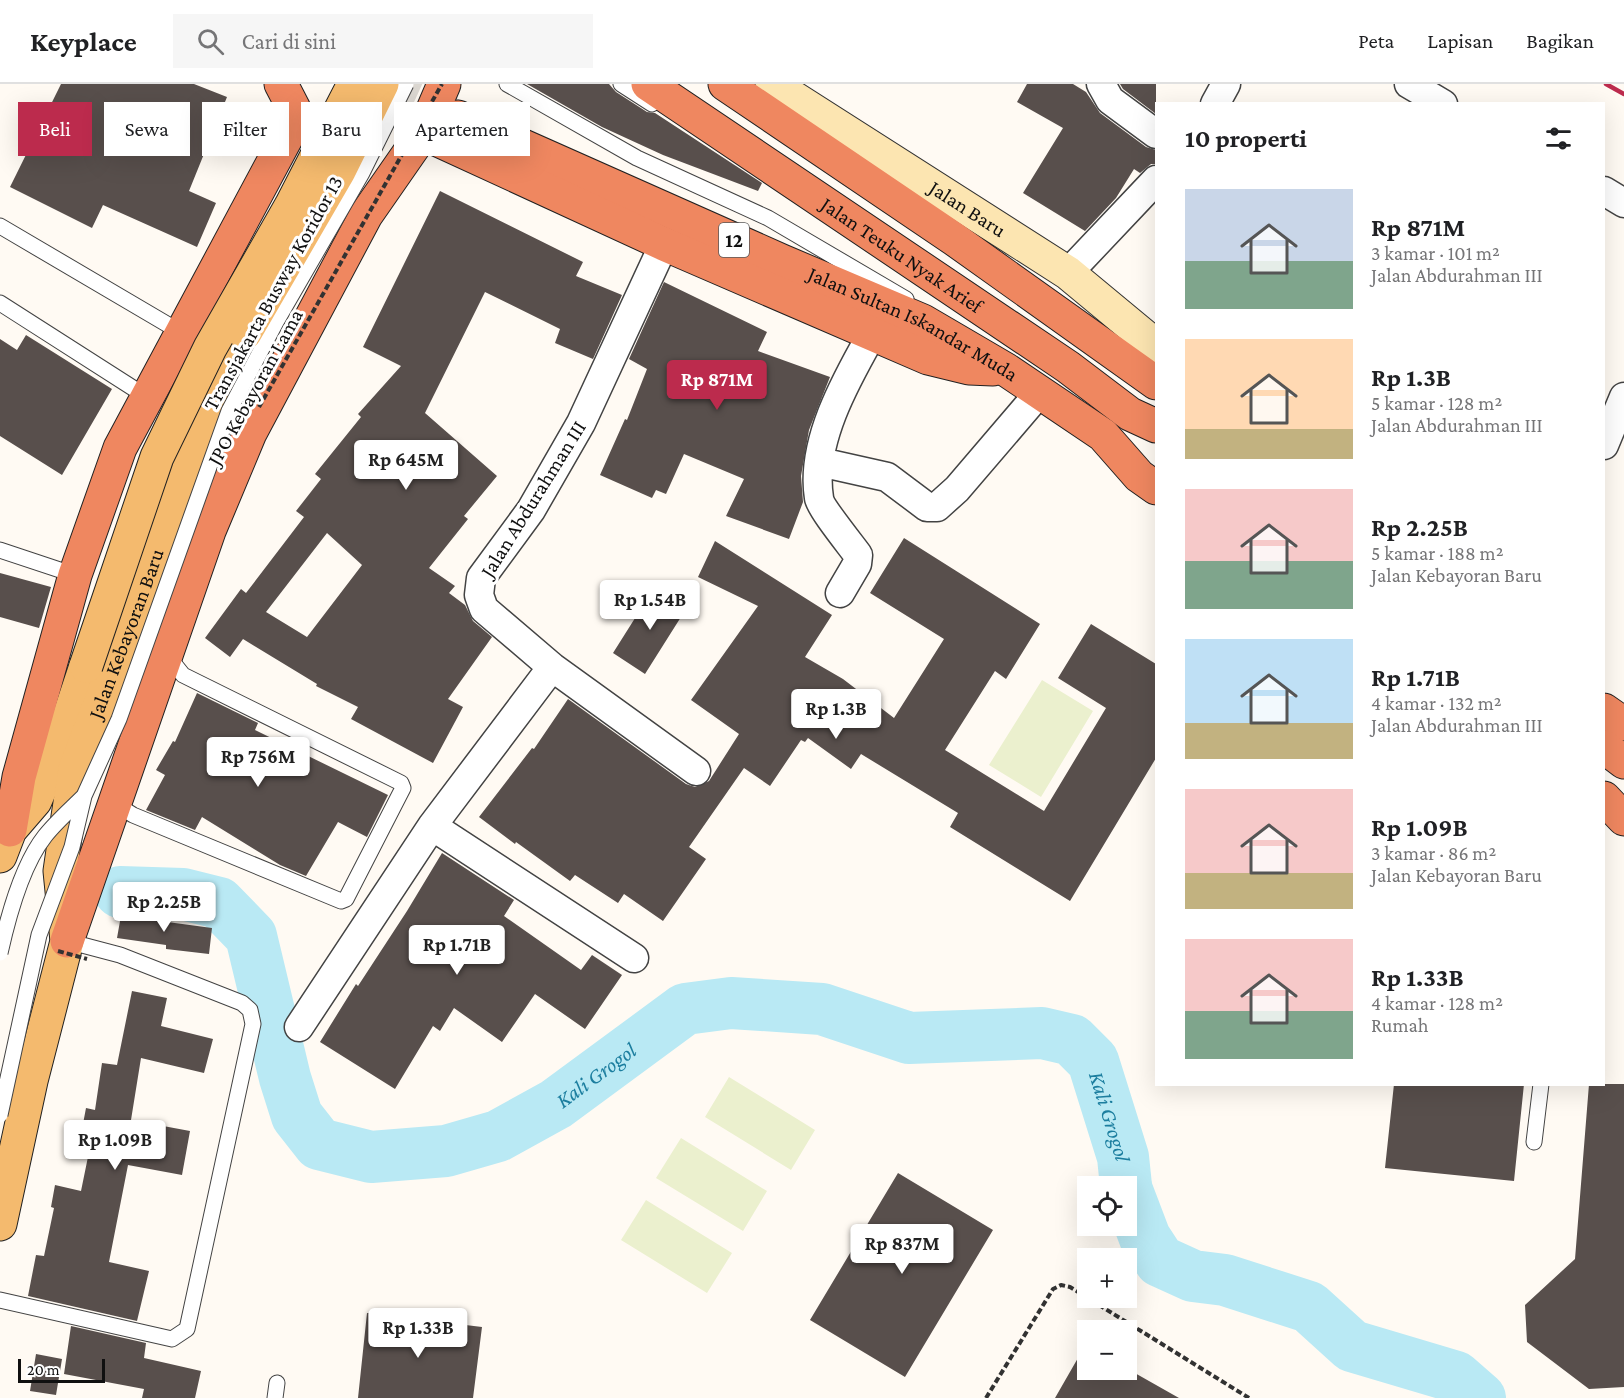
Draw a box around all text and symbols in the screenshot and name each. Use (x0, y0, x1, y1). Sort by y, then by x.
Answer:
search box (173, 14, 593, 68)
icon: search (194, 25, 227, 58)
text: Keyplace (30, 26, 137, 57)
text: Cari di sini (242, 29, 336, 54)
text: Peta (1358, 29, 1394, 53)
text: Lapisan (1427, 29, 1493, 53)
text: Bagikan (1526, 29, 1594, 53)
chip: Beli (18, 102, 92, 156)
chip: Sewa (104, 102, 190, 156)
chip: Filter (202, 102, 289, 156)
chip: Baru (301, 102, 382, 156)
chip: Apartemen (394, 102, 530, 156)
icon: filters (1542, 122, 1575, 155)
text: 10 properti (1185, 124, 1307, 153)
street label: Transjakarta Busway Koridor 13 (198, 171, 348, 415)
street label: Jalan Baru (923, 174, 1010, 242)
street label: Jalan Teuku Nyak Arief (815, 191, 989, 319)
icon: home (1233, 213, 1305, 285)
text: Rp 871M (1371, 213, 1465, 242)
road number: 12 (719, 223, 749, 257)
text: 3 kamar · 101 m² (1371, 242, 1500, 264)
street label: Jalan Sultan Iskandar Muda (803, 261, 1023, 386)
text: Jalan Abdurahman III (1371, 264, 1543, 286)
street label: JPO Kebayoran Lama (201, 304, 308, 471)
pin: Rp 871M (662, 360, 772, 411)
icon: home (1233, 363, 1305, 435)
text: Rp 1.3B (1371, 363, 1451, 392)
text: Rp 871M (681, 368, 753, 390)
text: 5 kamar · 128 m² (1371, 392, 1502, 414)
text: Jalan Abdurahman III (1371, 414, 1543, 436)
street label: Jalan Abdurahman III (474, 416, 591, 583)
pin: Rp 645M (351, 440, 461, 491)
text: Rp 645M (368, 448, 444, 470)
icon: home (1233, 513, 1305, 585)
text: Rp 2.25B (1371, 513, 1468, 542)
text: 5 kamar · 188 m² (1371, 542, 1503, 564)
street label: Jalan Kebayoran Baru (83, 546, 169, 724)
text: Jalan Kebayoran Baru (1371, 564, 1542, 586)
pin: Rp 1.54B (588, 580, 712, 631)
text: Rp 1.54B (614, 588, 686, 610)
icon: home (1233, 663, 1305, 735)
text: Rp 1.71B (1371, 663, 1460, 692)
pin: Rp 1.3B (781, 689, 891, 740)
text: 4 kamar · 132 m² (1371, 692, 1502, 714)
text: Rp 1.3B (805, 697, 867, 719)
text: Jalan Abdurahman III (1371, 714, 1543, 736)
pin: Rp 756M (203, 737, 313, 788)
text: Rp 756M (221, 745, 295, 767)
icon: home (1233, 813, 1305, 885)
text: Rp 1.09B (1371, 813, 1468, 842)
text: 3 kamar · 86 m² (1371, 842, 1496, 864)
text: Jalan Kebayoran Baru (1371, 864, 1542, 886)
pin: Rp 2.25B (102, 882, 226, 933)
text: Rp 2.25B (127, 890, 201, 912)
pin: Rp 1.71B (395, 925, 519, 976)
text: Rp 1.71B (423, 933, 491, 955)
icon: home (1233, 963, 1305, 1035)
text: Rp 1.33B (1371, 963, 1464, 992)
text: 4 kamar · 128 m² (1371, 992, 1503, 1014)
text: Rumah (1371, 1014, 1429, 1036)
water label: Kali Grogol (551, 1037, 641, 1113)
water label: Kali Grogol (1084, 1068, 1135, 1163)
pin: Rp 1.09B (53, 1120, 177, 1171)
text: Rp 1.09B (78, 1128, 152, 1150)
map controls (1077, 1176, 1137, 1380)
button: locate (1077, 1176, 1137, 1236)
pin: Rp 837M (847, 1224, 957, 1275)
text: Rp 837M (864, 1232, 940, 1254)
button: + (1077, 1248, 1137, 1308)
pin: Rp 1.33B (356, 1308, 480, 1359)
text: Rp 1.33B (382, 1316, 454, 1338)
button: − (1077, 1320, 1137, 1380)
scale bar (18, 1356, 105, 1384)
text: 20 m (27, 1361, 60, 1378)

